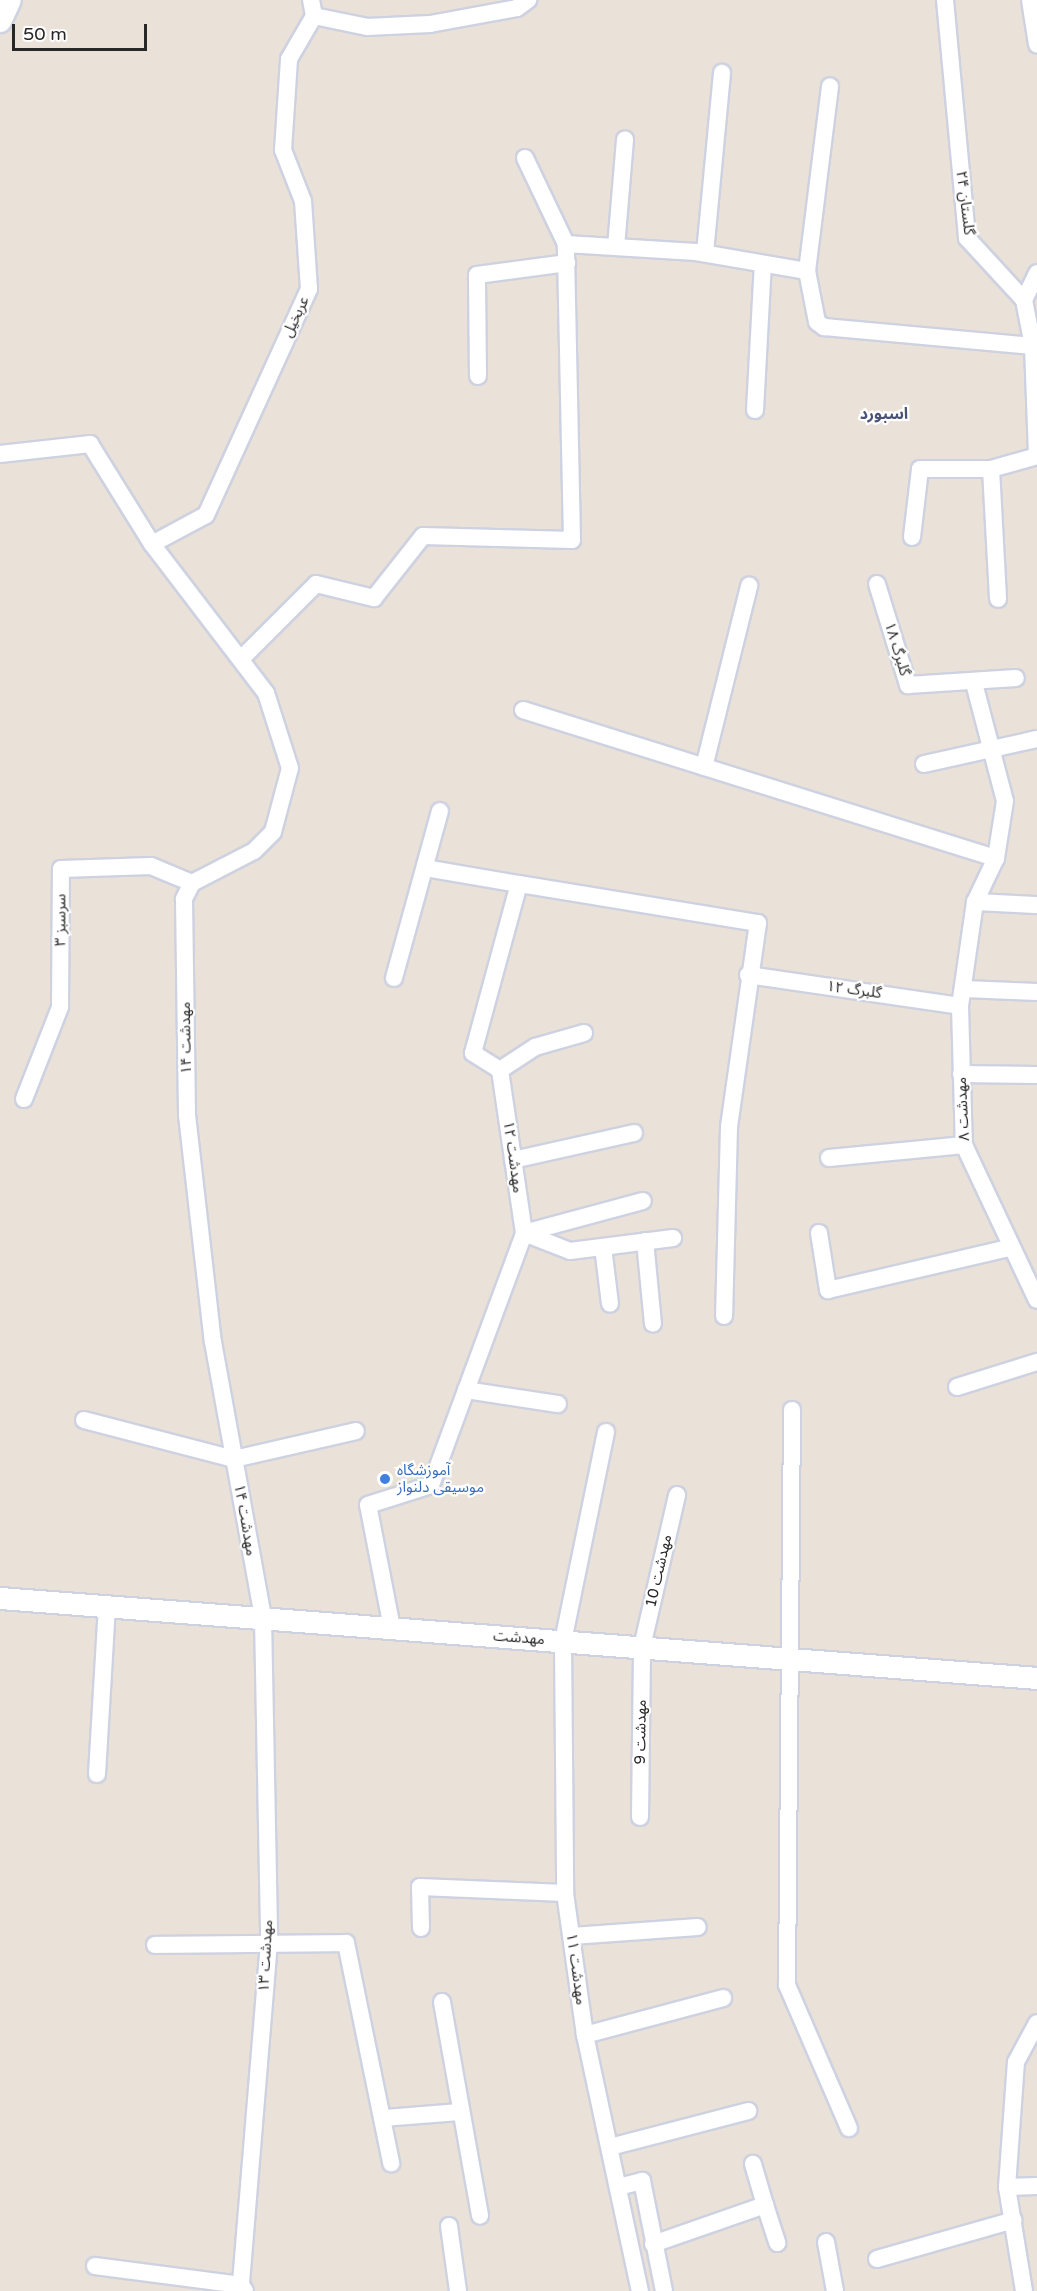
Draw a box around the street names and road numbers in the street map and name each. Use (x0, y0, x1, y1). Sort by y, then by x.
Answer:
street label: گلستان ۲۴ (952, 170, 978, 236)
street label: عربخیل (279, 294, 313, 340)
street label: گلبرگ ۱۸ (880, 620, 914, 678)
street label: سرسبز ۳ (52, 894, 70, 946)
street label: گلبرگ ١٢ (825, 977, 883, 1003)
street label: مهدشت ۱۴ (176, 1002, 196, 1074)
street label: مهدشت ۸ (952, 1077, 974, 1141)
street label: مهدشت ۱۲ (499, 1120, 527, 1194)
street label: مهدشت ۱۴ (230, 1483, 260, 1557)
street label: مهدشت 10 (642, 1533, 676, 1609)
street label: مهدشت (493, 1627, 545, 1649)
street label: مهدشت 9 (631, 1699, 651, 1765)
street label: مهدشت ۱۳ (255, 1919, 277, 1993)
street label: مهدشت ۱۱ (562, 1932, 590, 2006)

